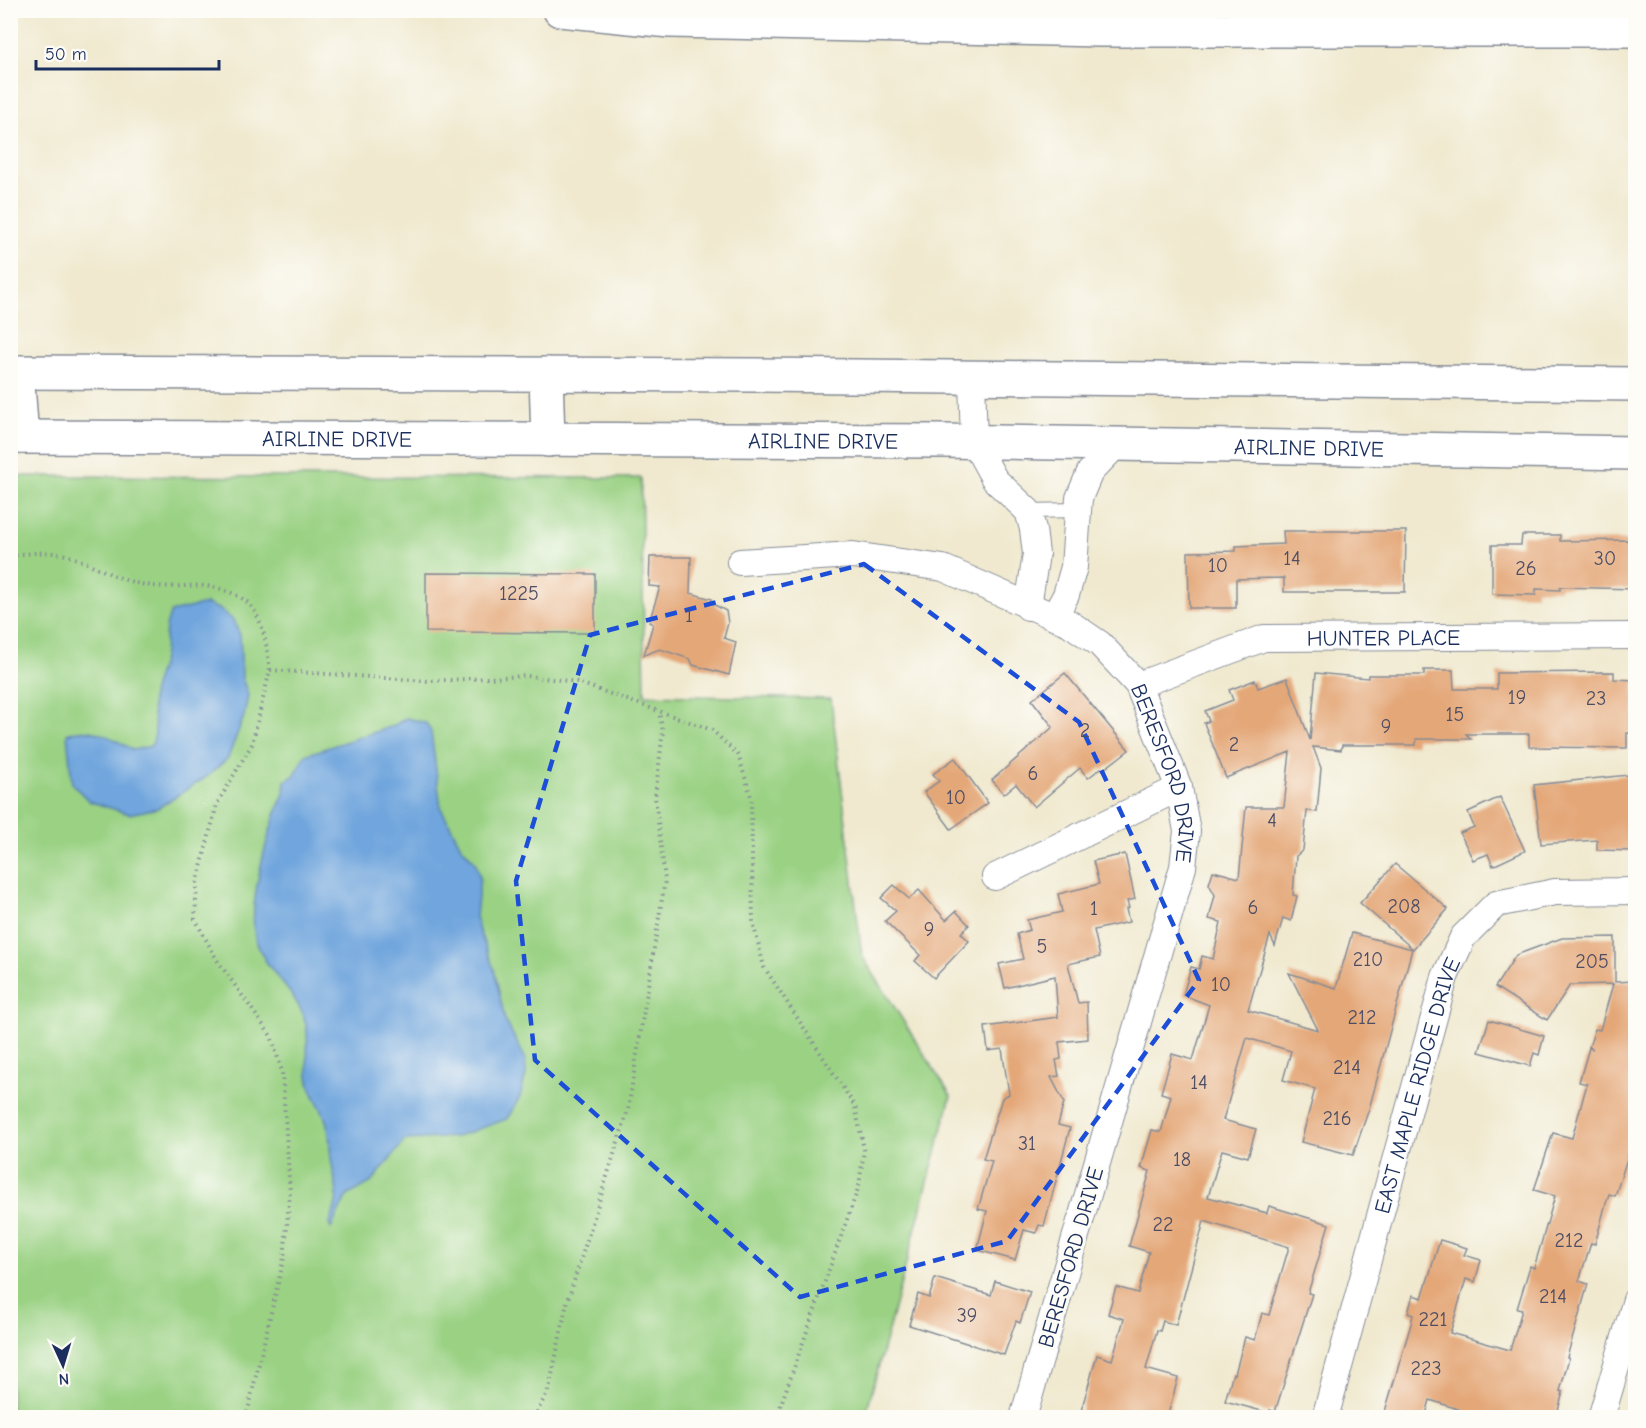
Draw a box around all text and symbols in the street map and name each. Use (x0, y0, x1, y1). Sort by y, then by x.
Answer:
scale bar (36, 33, 219, 71)
text: 50 m (45, 44, 87, 65)
street label: AIRLINE DRIVE (262, 426, 412, 453)
street label: AIRLINE DRIVE (748, 428, 898, 455)
street label: AIRLINE DRIVE (1234, 434, 1384, 463)
house number: 14 (1283, 547, 1301, 570)
house number: 30 (1594, 547, 1616, 570)
house number: 10 (1208, 554, 1228, 577)
house number: 26 (1515, 557, 1537, 580)
house number: 1225 (499, 582, 539, 605)
house number: 1 (685, 604, 693, 627)
street label: HUNTER PLACE (1307, 625, 1460, 652)
street label: BERESFORD DRIVE (1125, 680, 1199, 864)
house number: 19 (1508, 686, 1526, 709)
house number: 23 (1586, 687, 1606, 710)
house number: 15 (1446, 703, 1464, 726)
house number: 9 (1381, 715, 1391, 738)
house number: 2 (1080, 719, 1090, 742)
house number: 2 (1229, 733, 1239, 756)
house number: 6 (1028, 762, 1038, 785)
house number: 10 (946, 786, 966, 809)
house number: 4 (1267, 809, 1277, 832)
house number: 208 (1388, 895, 1420, 918)
house number: 6 (1248, 896, 1258, 919)
house number: 1 (1090, 897, 1098, 920)
house number: 9 (924, 918, 934, 941)
house number: 5 (1037, 935, 1047, 958)
house number: 210 (1353, 948, 1383, 971)
house number: 205 (1575, 950, 1609, 973)
street label: EAST MAPLE RIDGE DRIVE (1369, 953, 1466, 1217)
house number: 10 (1211, 973, 1231, 996)
house number: 212 (1348, 1006, 1376, 1029)
house number: 214 (1333, 1056, 1361, 1079)
house number: 14 (1190, 1071, 1208, 1094)
house number: 216 (1322, 1107, 1352, 1130)
house number: 31 (1018, 1132, 1036, 1155)
house number: 18 (1173, 1148, 1191, 1171)
street label: BERESFORD DRIVE (1033, 1164, 1109, 1351)
house number: 22 (1153, 1213, 1173, 1236)
house number: 212 (1555, 1229, 1583, 1252)
house number: 214 (1539, 1285, 1567, 1308)
house number: 39 (957, 1304, 977, 1327)
house number: 221 (1419, 1308, 1447, 1331)
north arrow (33, 1335, 93, 1395)
house number: 223 (1410, 1357, 1442, 1380)
text: N (58, 1370, 70, 1388)

